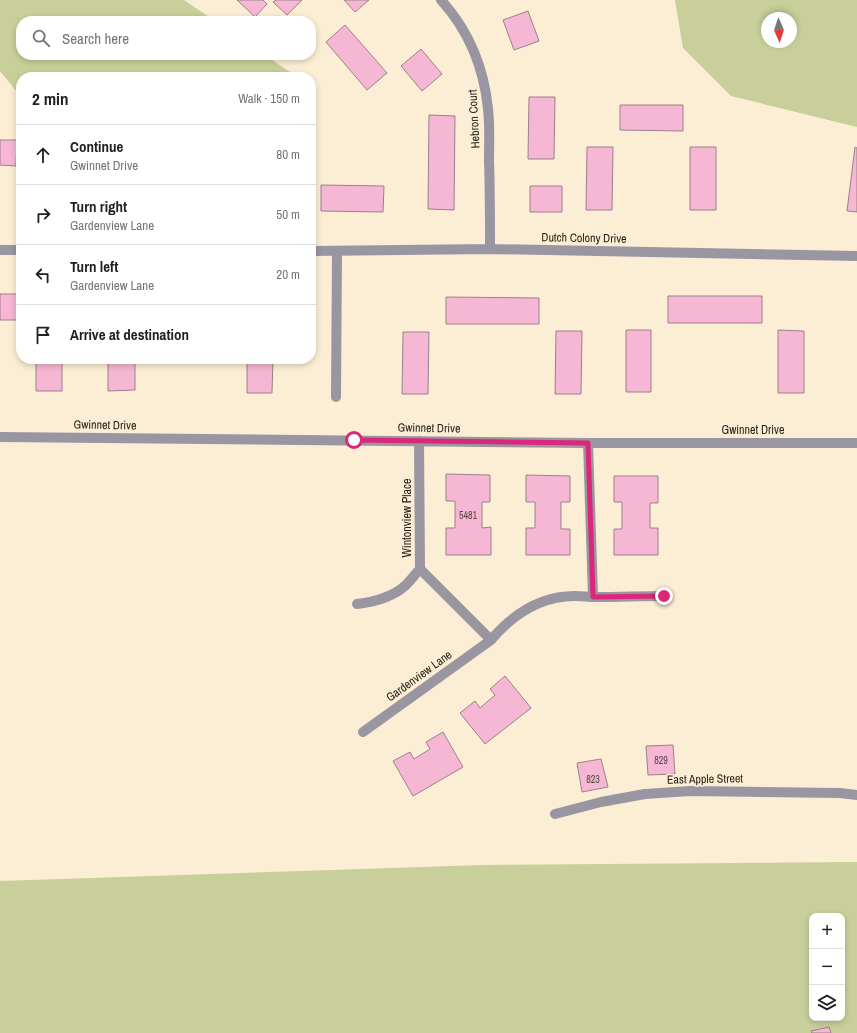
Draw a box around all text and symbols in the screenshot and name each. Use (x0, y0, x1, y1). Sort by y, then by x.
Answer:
north arrow (761, 12, 797, 48)
search box (16, 16, 316, 60)
icon: search (30, 27, 52, 49)
text: Search here (62, 28, 129, 49)
text: 2 min (32, 87, 68, 110)
street label: Hebron Court (464, 89, 484, 149)
text: Walk · 150 m (238, 90, 300, 107)
text: Continue (70, 136, 123, 157)
icon: ahead (32, 144, 54, 166)
text: 80 m (276, 146, 300, 163)
text: Gwinnet Drive (70, 157, 138, 174)
text: Turn right (70, 196, 127, 217)
icon: right (32, 204, 54, 226)
text: 50 m (276, 206, 300, 223)
text: Gardenview Lane (70, 217, 154, 234)
street label: Dutch Colony Drive (541, 229, 627, 247)
text: Turn left (70, 256, 118, 277)
icon: left (32, 264, 54, 286)
text: 20 m (276, 266, 300, 283)
text: Gardenview Lane (70, 277, 154, 294)
icon: arrive (32, 324, 54, 346)
text: Arrive at destination (70, 324, 189, 345)
street label: Gwinnet Drive (73, 416, 137, 434)
street label: Gwinnet Drive (397, 419, 461, 437)
street label: Gwinnet Drive (722, 422, 784, 438)
route start (345, 431, 363, 449)
street label: Wintonview Place (399, 479, 415, 557)
house number: 5481 (459, 509, 478, 522)
route end (655, 587, 673, 605)
street label: Gardenview Lane (383, 647, 455, 705)
house number: 829 (654, 754, 668, 767)
street label: East Apple Street (667, 770, 743, 788)
house number: 823 (586, 773, 600, 786)
map controls (809, 913, 845, 1021)
button: + (809, 913, 845, 949)
button: − (809, 949, 845, 985)
button: layers (809, 985, 845, 1021)

